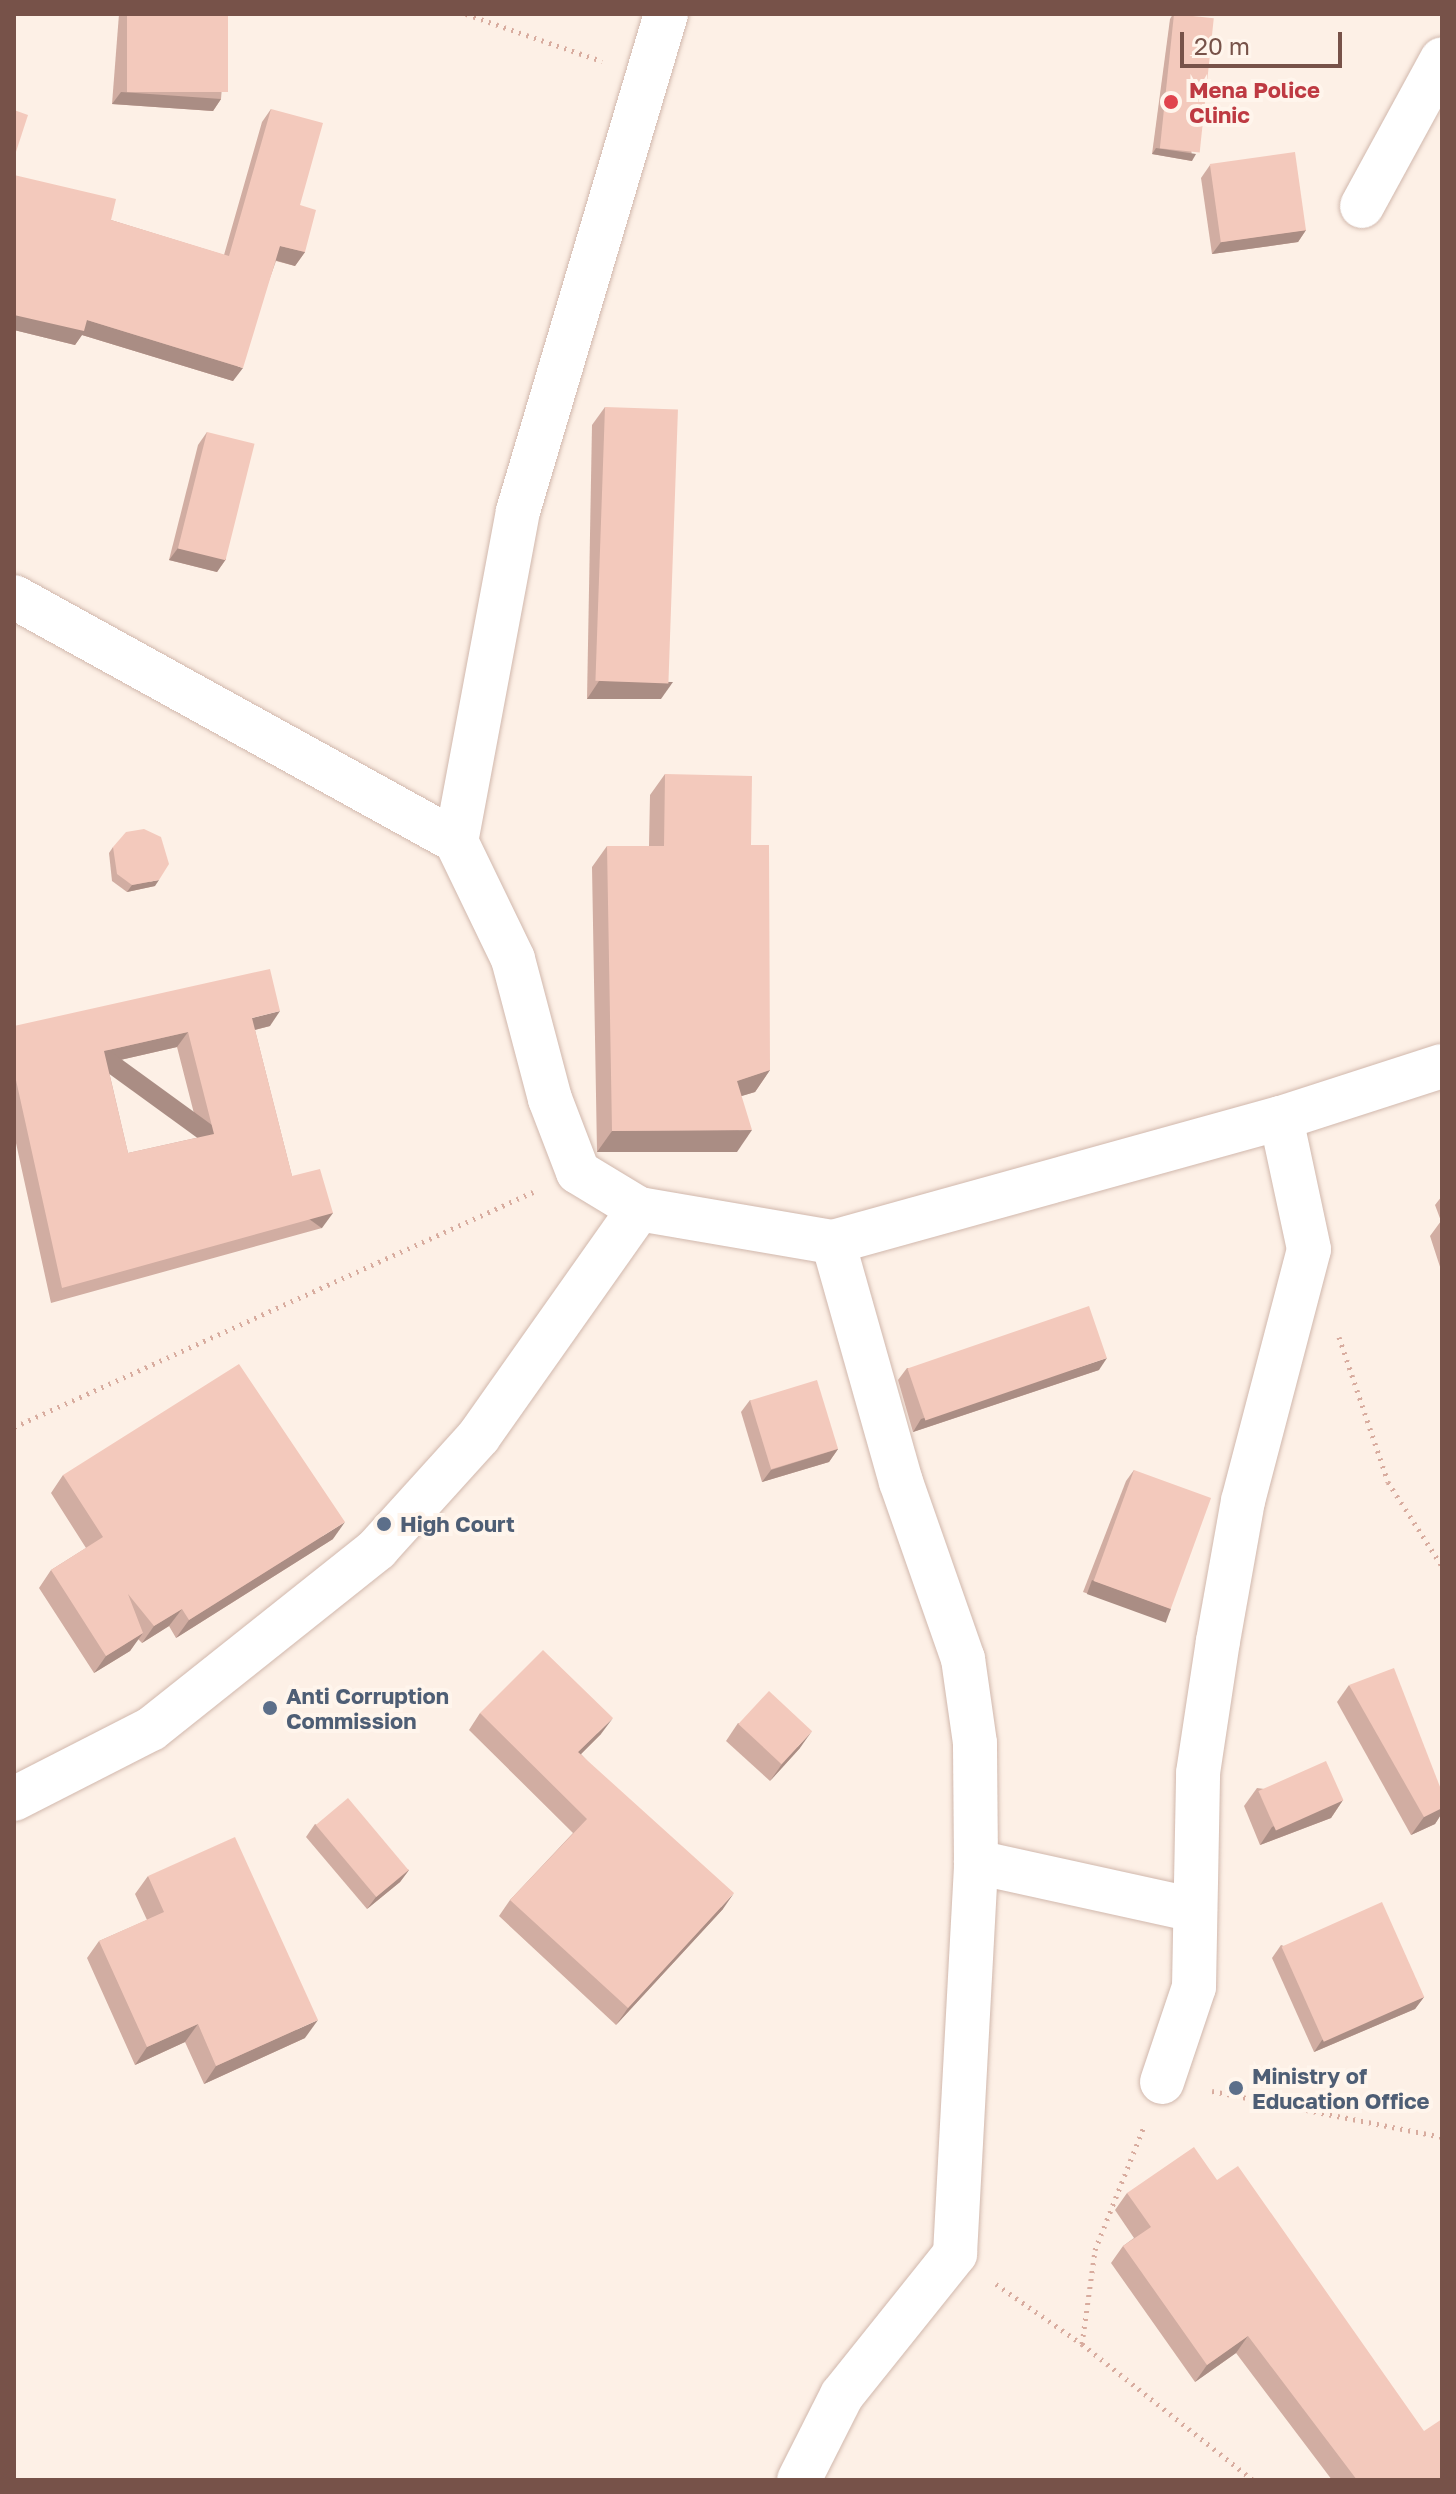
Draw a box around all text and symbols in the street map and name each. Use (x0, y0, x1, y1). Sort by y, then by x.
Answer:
scale bar (1184, 16, 1346, 66)
text: 20 m (1194, 31, 1250, 60)
place label: Mena Police Clinic (1189, 76, 1320, 128)
marker: Mena Police Clinic (1160, 91, 1182, 113)
place label: High Court (400, 1511, 515, 1537)
marker: High Court (375, 1515, 393, 1533)
place label: Anti Corruption Commission (286, 1682, 449, 1734)
marker: Anti Corruption Commission (261, 1699, 279, 1717)
place label: Ministry of Education Office (1252, 2062, 1430, 2114)
marker: Ministry of Education Office (1227, 2079, 1245, 2097)

